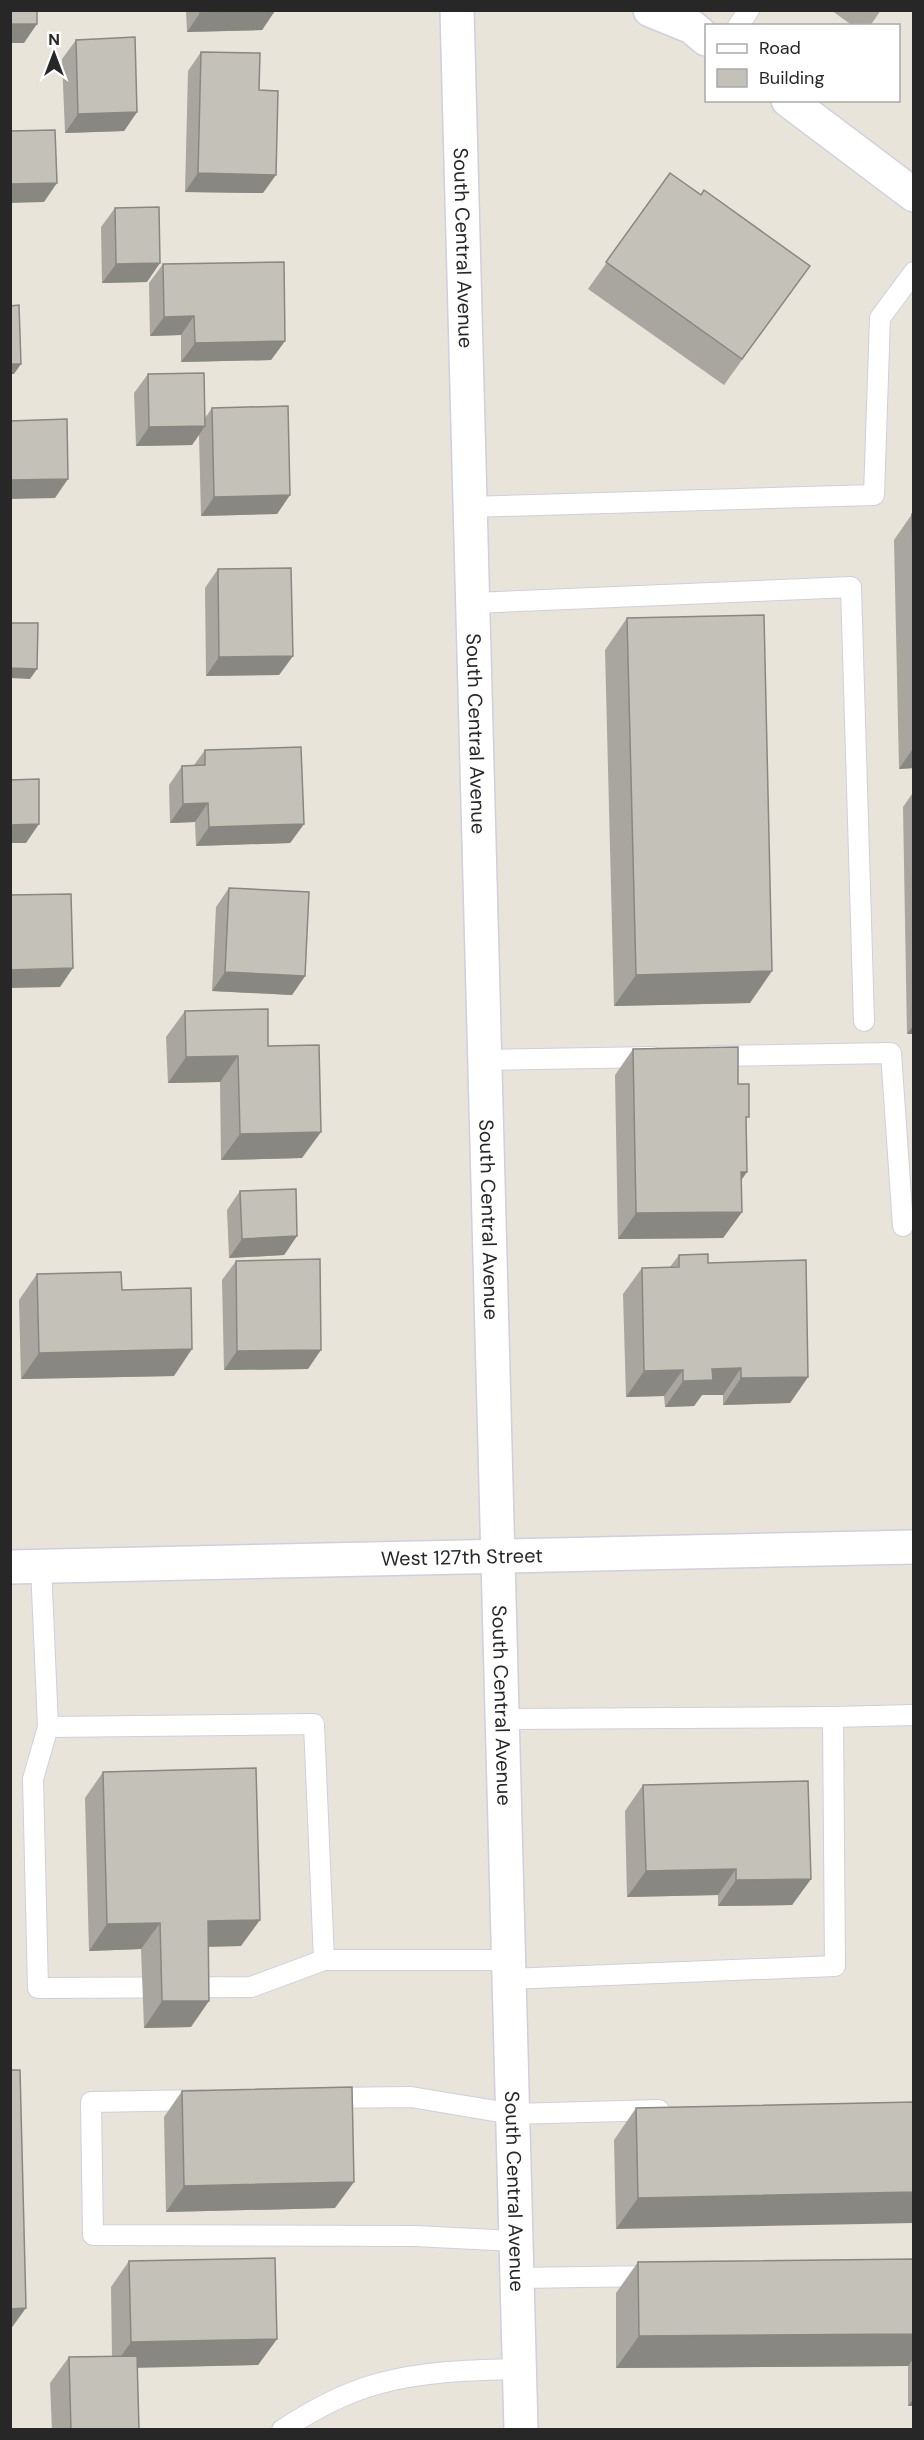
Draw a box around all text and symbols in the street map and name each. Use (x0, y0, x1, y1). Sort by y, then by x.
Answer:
north arrow (24, 24, 84, 84)
legend (705, 24, 900, 102)
text: N (48, 29, 60, 50)
text: Road (759, 36, 801, 60)
text: Building (759, 66, 824, 90)
street label: South Central Avenue (448, 147, 479, 349)
street label: South Central Avenue (460, 633, 492, 834)
street label: South Central Avenue (473, 1119, 505, 1320)
street label: West 127th Street (381, 1542, 543, 1572)
street label: South Central Avenue (486, 1605, 517, 1806)
street label: South Central Avenue (499, 2091, 530, 2292)

